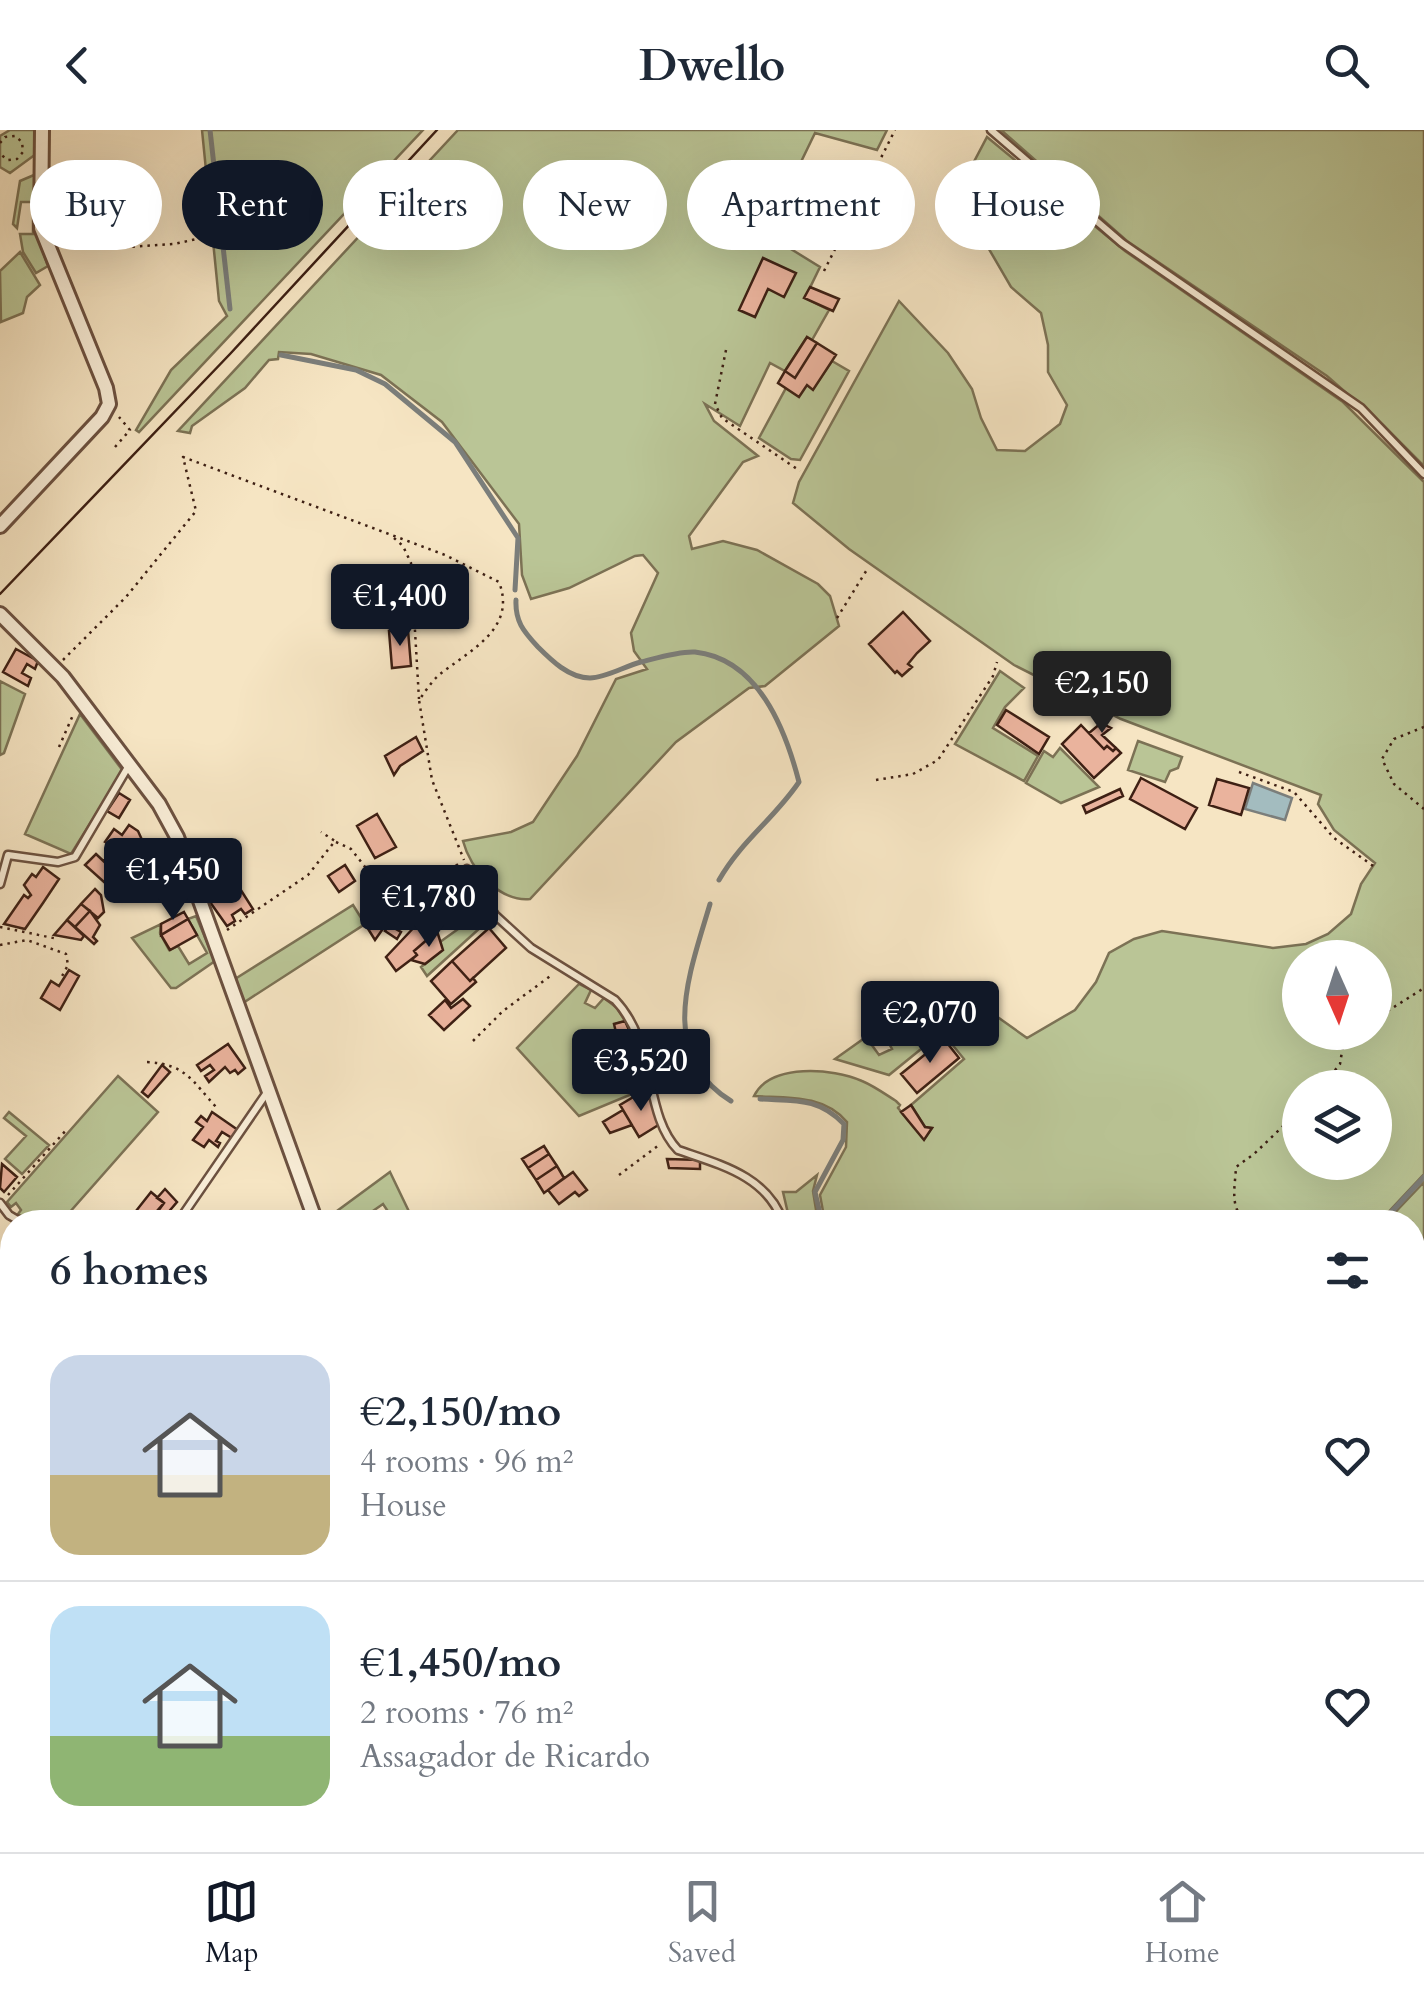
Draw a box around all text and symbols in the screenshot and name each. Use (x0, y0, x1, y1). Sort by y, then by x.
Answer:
text: Dwello (639, 35, 785, 96)
icon: back (50, 38, 105, 93)
icon: search (1319, 38, 1374, 93)
chip: Buy (30, 160, 162, 250)
chip: Rent (182, 160, 323, 250)
chip: Filters (343, 160, 503, 250)
chip: New (523, 160, 667, 250)
chip: Apartment (687, 160, 915, 250)
chip: House (935, 160, 1100, 250)
pin: €1,400 (319, 564, 481, 649)
text: €1,400 (353, 574, 447, 618)
pin: €2,150 (1021, 651, 1183, 736)
text: €2,150 (1055, 661, 1149, 705)
pin: €1,450 (92, 838, 254, 923)
text: €1,450 (126, 848, 220, 892)
pin: €1,780 (348, 865, 510, 950)
text: €1,780 (382, 875, 476, 919)
north arrow (1282, 940, 1392, 1050)
map controls (1282, 940, 1392, 1180)
pin: €2,070 (849, 981, 1011, 1066)
text: €2,070 (883, 991, 977, 1035)
pin: €3,520 (560, 1029, 722, 1114)
text: €3,520 (594, 1039, 688, 1083)
button: layers (1282, 1070, 1392, 1180)
text: 6 homes (50, 1242, 208, 1299)
icon: filters (1320, 1243, 1375, 1298)
text: €2,150/mo (360, 1383, 561, 1440)
icon: home (130, 1395, 250, 1515)
icon: heart (1320, 1428, 1375, 1483)
text: 4 rooms · 96 m² (360, 1440, 573, 1484)
text: House (360, 1484, 447, 1528)
text: €1,450/mo (360, 1634, 561, 1691)
icon: home (130, 1646, 250, 1766)
icon: heart (1320, 1679, 1375, 1734)
text: 2 rooms · 76 m² (360, 1691, 573, 1735)
text: Assagador de Ricardo (360, 1735, 650, 1779)
tab: Map (204, 1874, 259, 1972)
tab: Saved (668, 1874, 736, 1972)
tab: Home (1145, 1874, 1220, 1972)

